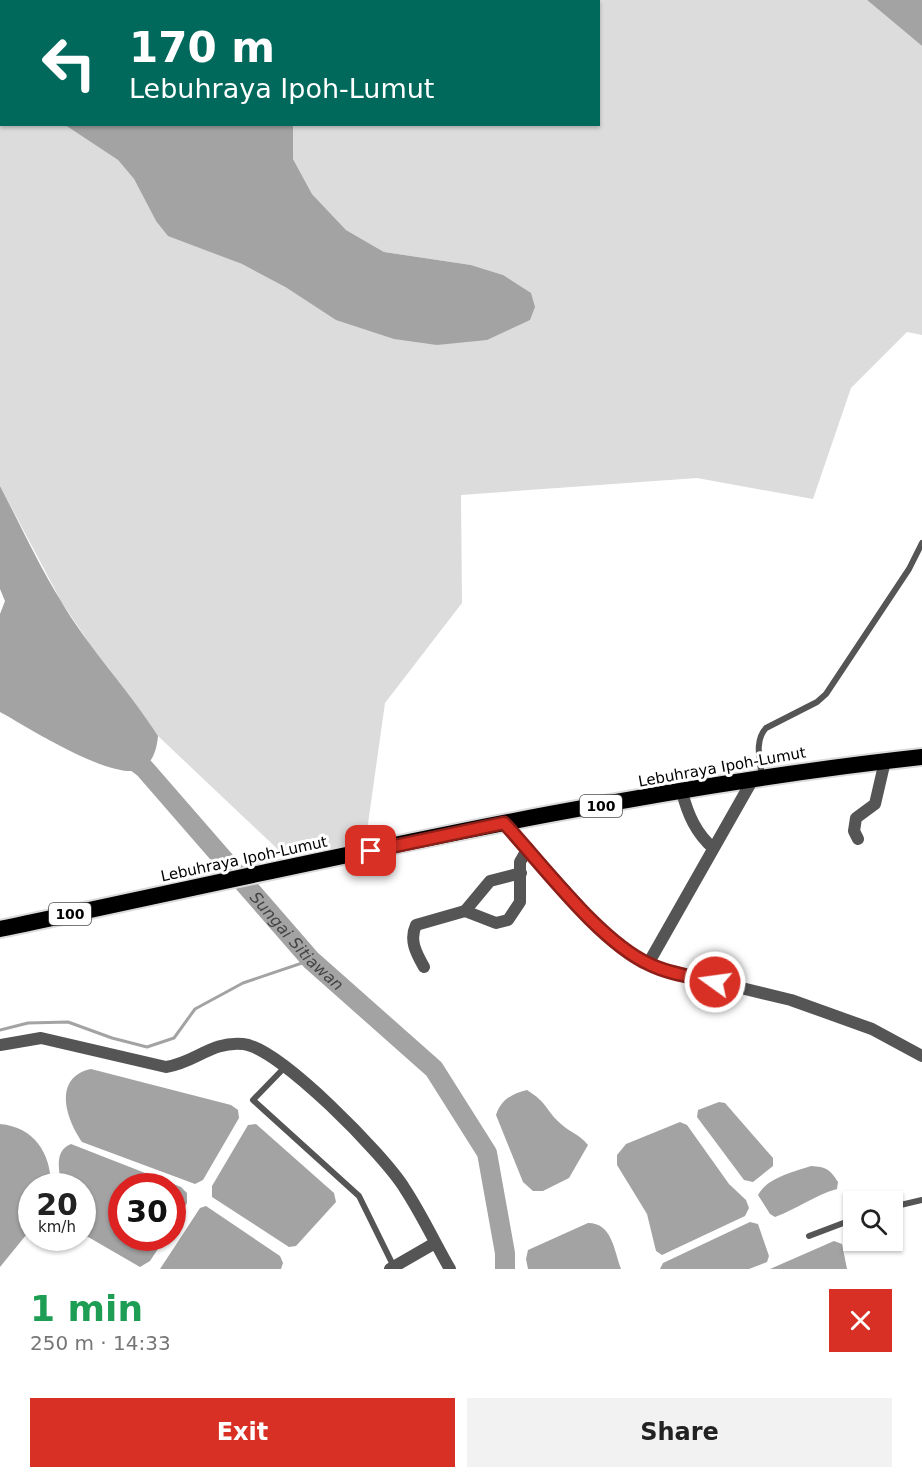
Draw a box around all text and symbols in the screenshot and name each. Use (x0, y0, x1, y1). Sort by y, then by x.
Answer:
text: 170 m (129, 23, 275, 72)
icon: left (30, 24, 108, 102)
text: Lebuhraya Ipoh-Lumut (129, 73, 434, 104)
street label: Lebuhraya Ipoh-Lumut (637, 743, 807, 791)
road number: 100 (580, 795, 622, 817)
pin (345, 825, 396, 876)
street label: Lebuhraya Ipoh-Lumut (159, 833, 329, 885)
icon: arrive (354, 834, 387, 867)
water label: Sungai Sitiawan (246, 888, 347, 994)
road number: 100 (49, 903, 91, 925)
position arrow (683, 950, 747, 1014)
speed limit sign: 30 (108, 1173, 186, 1251)
text: 20 (36, 1187, 78, 1222)
map controls (843, 1191, 903, 1251)
button: search (843, 1191, 903, 1251)
text: km/h (38, 1218, 76, 1236)
text: 1 min (30, 1288, 143, 1329)
button: close (829, 1289, 892, 1352)
text: 250 m · 14:33 (30, 1331, 171, 1355)
button: Exit (30, 1398, 455, 1467)
button: Share (467, 1398, 892, 1467)

